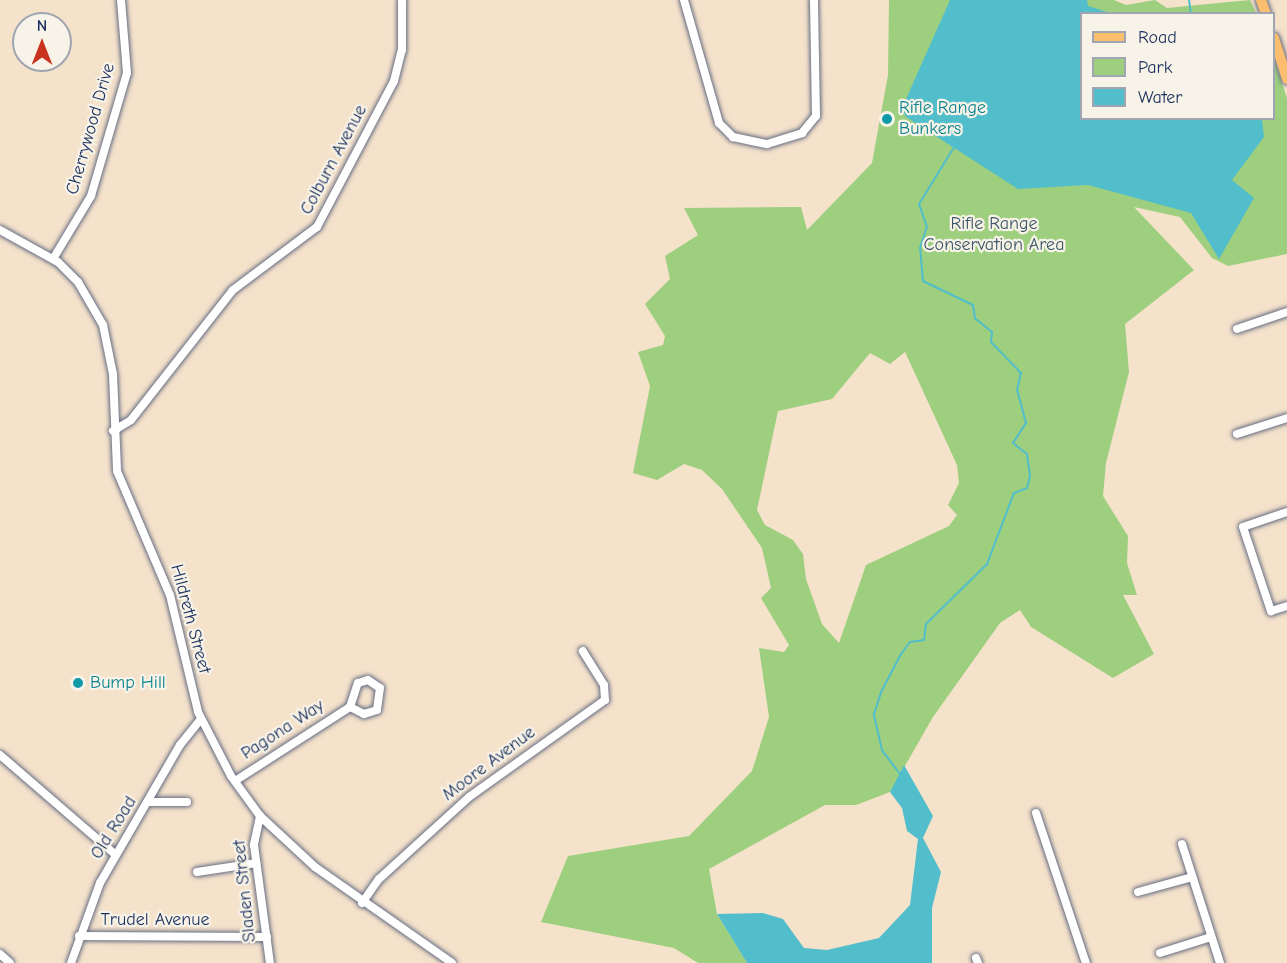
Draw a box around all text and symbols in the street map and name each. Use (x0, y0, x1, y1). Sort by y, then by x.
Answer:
north arrow (12, 12, 72, 72)
legend (1080, 12, 1275, 120)
text: N (37, 17, 47, 35)
text: Road (1138, 27, 1177, 48)
text: Park (1138, 57, 1172, 78)
street label: Cherrywood Drive (62, 61, 120, 197)
text: Water (1138, 87, 1182, 108)
place label: Rifle Range Bunkers (899, 98, 986, 140)
street label: Colburn Avenue (296, 101, 372, 219)
marker: Rifle Range Bunkers (880, 112, 894, 126)
park label: Rifle Range Conservation Area (924, 214, 1064, 256)
street label: Hildreth Street (165, 562, 215, 676)
place label: Bump Hill (90, 672, 166, 694)
marker: Bump Hill (71, 676, 85, 690)
street label: Pagona Way (237, 695, 329, 765)
street label: Moore Avenue (438, 722, 540, 806)
street label: Old Road (86, 793, 142, 863)
street label: Sladen Street (229, 839, 261, 943)
street label: Trudel Avenue (100, 909, 210, 931)

